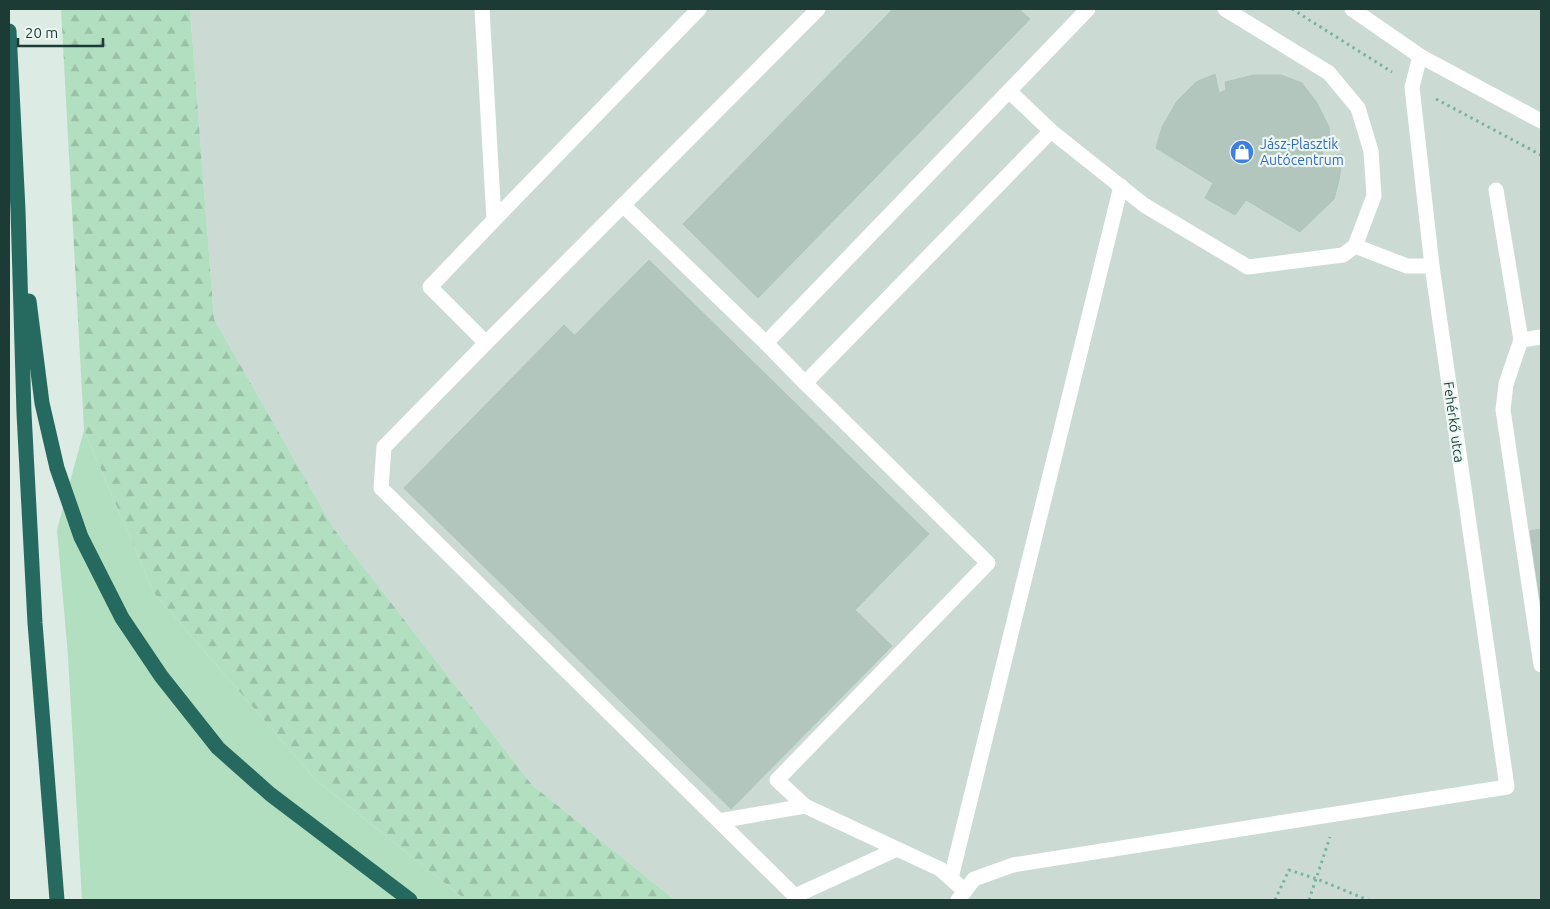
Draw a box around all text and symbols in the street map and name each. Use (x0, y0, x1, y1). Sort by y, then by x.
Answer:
scale bar (18, 15, 102, 47)
text: 20 m (25, 24, 58, 41)
place label: Jász-Plasztik Autócentrum (1260, 136, 1344, 168)
shop icon: Jász-Plasztik Autócentrum (1229, 139, 1255, 165)
street label: Fehérkő utca (1440, 381, 1468, 463)

